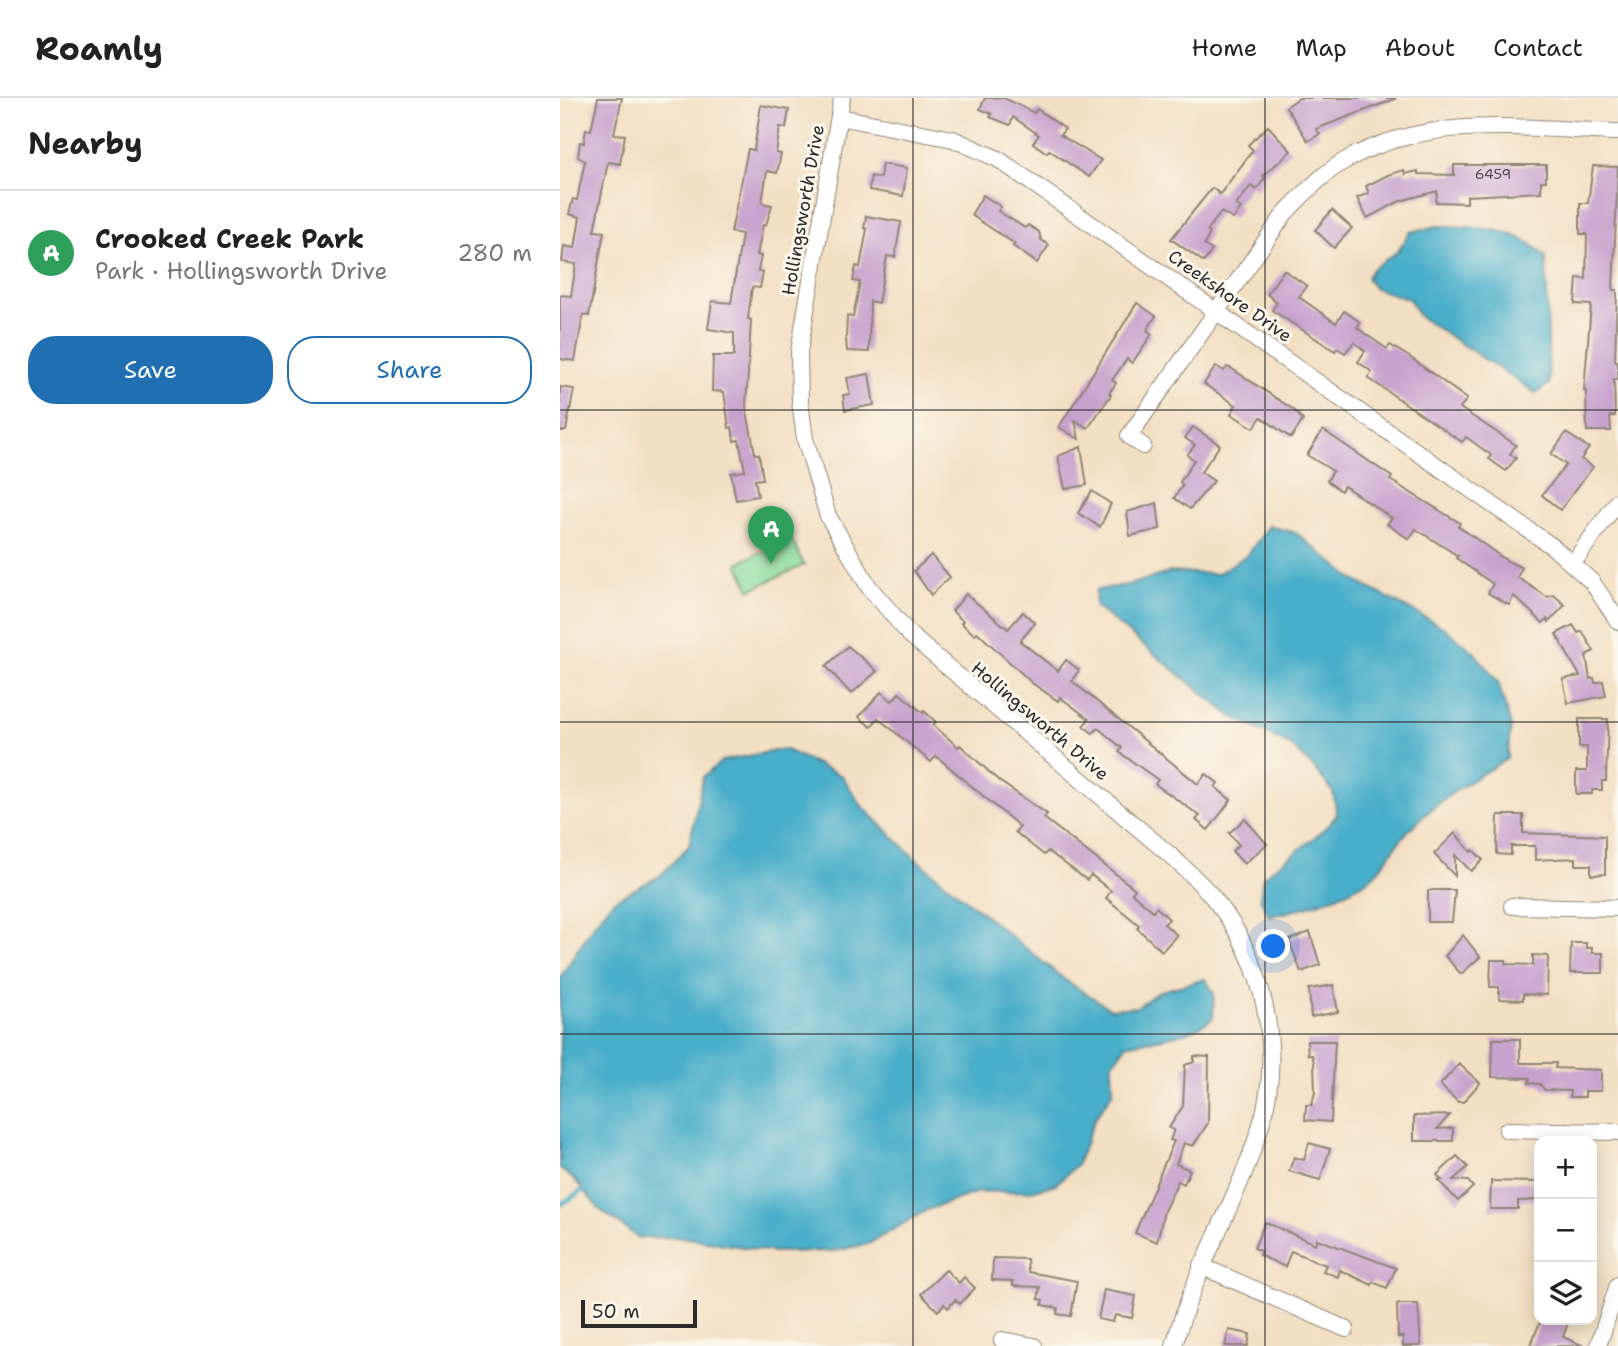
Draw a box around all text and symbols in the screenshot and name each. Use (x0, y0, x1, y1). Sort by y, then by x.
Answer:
text: Roamly (35, 26, 163, 71)
text: Home (1191, 32, 1257, 64)
text: Map (1295, 32, 1347, 64)
text: About (1385, 32, 1455, 64)
text: Contact (1493, 32, 1583, 64)
text: Nearby (28, 123, 143, 164)
street label: Hollingsworth Drive (776, 123, 830, 297)
house number: 6459 (1475, 165, 1511, 183)
text: Crooked Creek Park (95, 221, 364, 256)
text: A (42, 238, 60, 268)
text: 280 m (457, 238, 532, 268)
street label: Creekshore Drive (1163, 244, 1297, 348)
text: Park · Hollingsworth Drive (95, 256, 388, 286)
button: Save (28, 336, 273, 404)
button: Share (287, 336, 532, 404)
pin: A (748, 506, 794, 564)
street label: Hollingsworth Drive (966, 656, 1114, 786)
your location (1256, 929, 1290, 963)
map controls (1534, 1136, 1597, 1325)
button: + (1534, 1136, 1597, 1199)
button: − (1534, 1199, 1597, 1262)
button: layers (1534, 1262, 1597, 1325)
scale bar (581, 1297, 696, 1329)
text: 50 m (592, 1299, 640, 1324)

